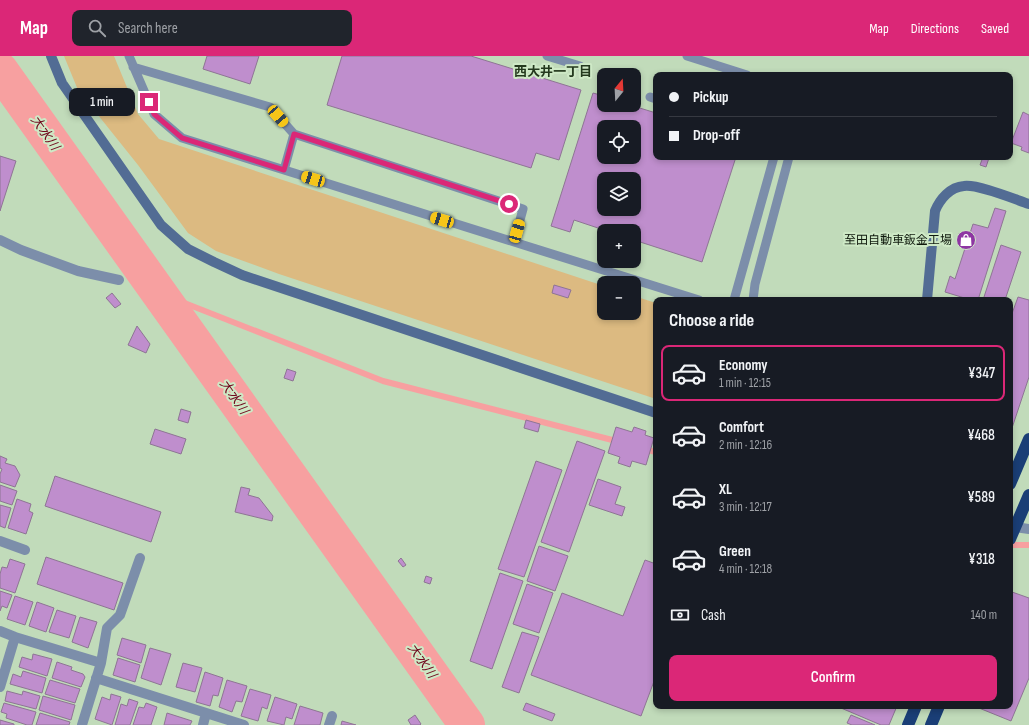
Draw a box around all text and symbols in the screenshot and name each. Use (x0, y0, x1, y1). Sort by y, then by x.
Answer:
search box (72, 10, 352, 46)
text: Map (20, 17, 48, 40)
icon: search (86, 17, 108, 39)
text: Search here (118, 19, 178, 38)
text: Map (869, 20, 889, 37)
text: Directions (911, 20, 959, 37)
text: Saved (981, 20, 1009, 37)
district label: 西大井一丁目 (514, 64, 592, 80)
north arrow (597, 68, 641, 112)
map controls (597, 68, 641, 320)
callout: 1 min (69, 88, 135, 116)
text: Pickup (693, 88, 729, 107)
route end (140, 93, 158, 111)
text: 1 min (90, 94, 114, 110)
car (266, 103, 290, 129)
water label: 大水川 (27, 112, 64, 155)
button: locate (597, 120, 641, 164)
text: Drop-off (693, 126, 740, 145)
car (300, 170, 326, 188)
button: layers (597, 172, 641, 216)
route start (500, 195, 518, 213)
car (429, 211, 455, 229)
car (508, 218, 526, 244)
button: + (597, 224, 641, 268)
shop icon: 至田自動車鈑金工場 (955, 229, 977, 251)
place label: 至田自動車鈑金工場 (844, 233, 952, 248)
button: − (597, 276, 641, 320)
text: Choose a ride (669, 310, 754, 331)
icon: car (671, 355, 707, 391)
text: Economy (719, 356, 768, 375)
text: ¥347 (968, 364, 995, 383)
text: 1 min · 12:15 (719, 375, 771, 391)
water label: 大水川 (216, 376, 253, 419)
icon: car (671, 417, 707, 453)
text: Comfort (719, 418, 764, 437)
text: ¥468 (967, 426, 995, 445)
text: 2 min · 12:16 (719, 437, 772, 453)
icon: car (671, 479, 707, 515)
text: XL (719, 480, 732, 499)
text: ¥589 (967, 488, 995, 507)
text: 3 min · 12:17 (719, 499, 772, 515)
icon: car (671, 541, 707, 577)
text: Green (719, 542, 751, 561)
text: ¥318 (968, 550, 995, 569)
text: 4 min · 12:18 (719, 561, 772, 577)
icon: cash (669, 604, 691, 626)
text: Cash (701, 606, 726, 625)
text: 140 m (971, 607, 997, 623)
water label: 大水川 (404, 640, 441, 683)
button: Confirm (669, 655, 997, 701)

